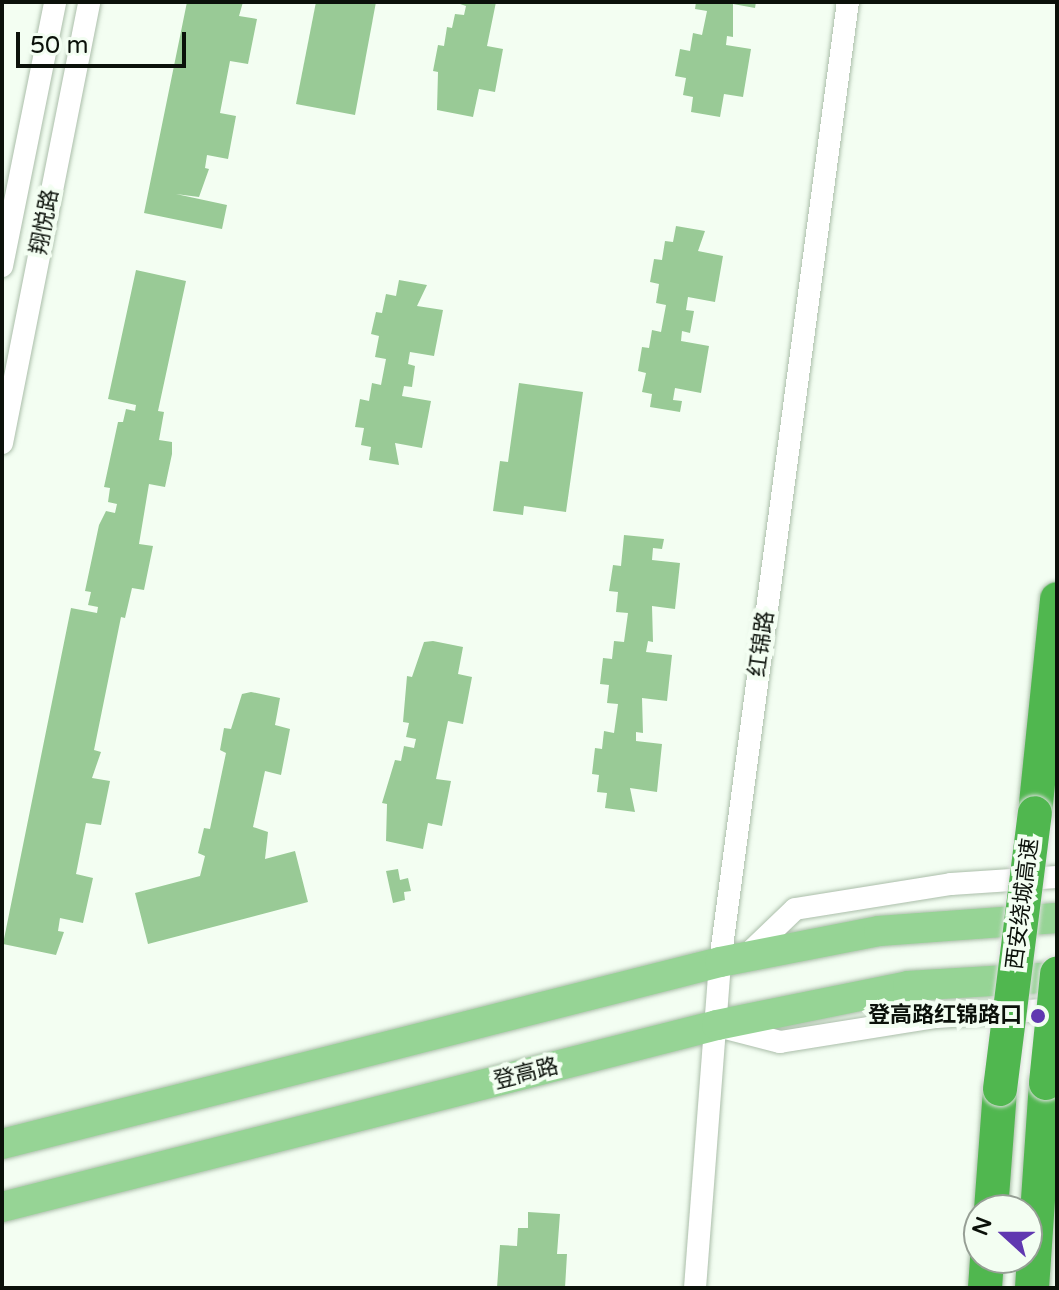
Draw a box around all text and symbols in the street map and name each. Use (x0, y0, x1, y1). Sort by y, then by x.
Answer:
scale bar (20, 16, 190, 66)
text: 50 m (30, 31, 88, 60)
street label: 翔悦路 (26, 187, 64, 257)
street label: 红锦路 (744, 609, 780, 679)
street label: 西安绕城高速 (1002, 837, 1044, 971)
place label: 登高路红锦路口 (868, 1003, 1022, 1029)
marker: 登高路红锦路口 (1029, 1007, 1047, 1025)
street label: 登高路 (491, 1053, 561, 1095)
north arrow (963, 1194, 1043, 1274)
text: N (967, 1213, 998, 1239)

